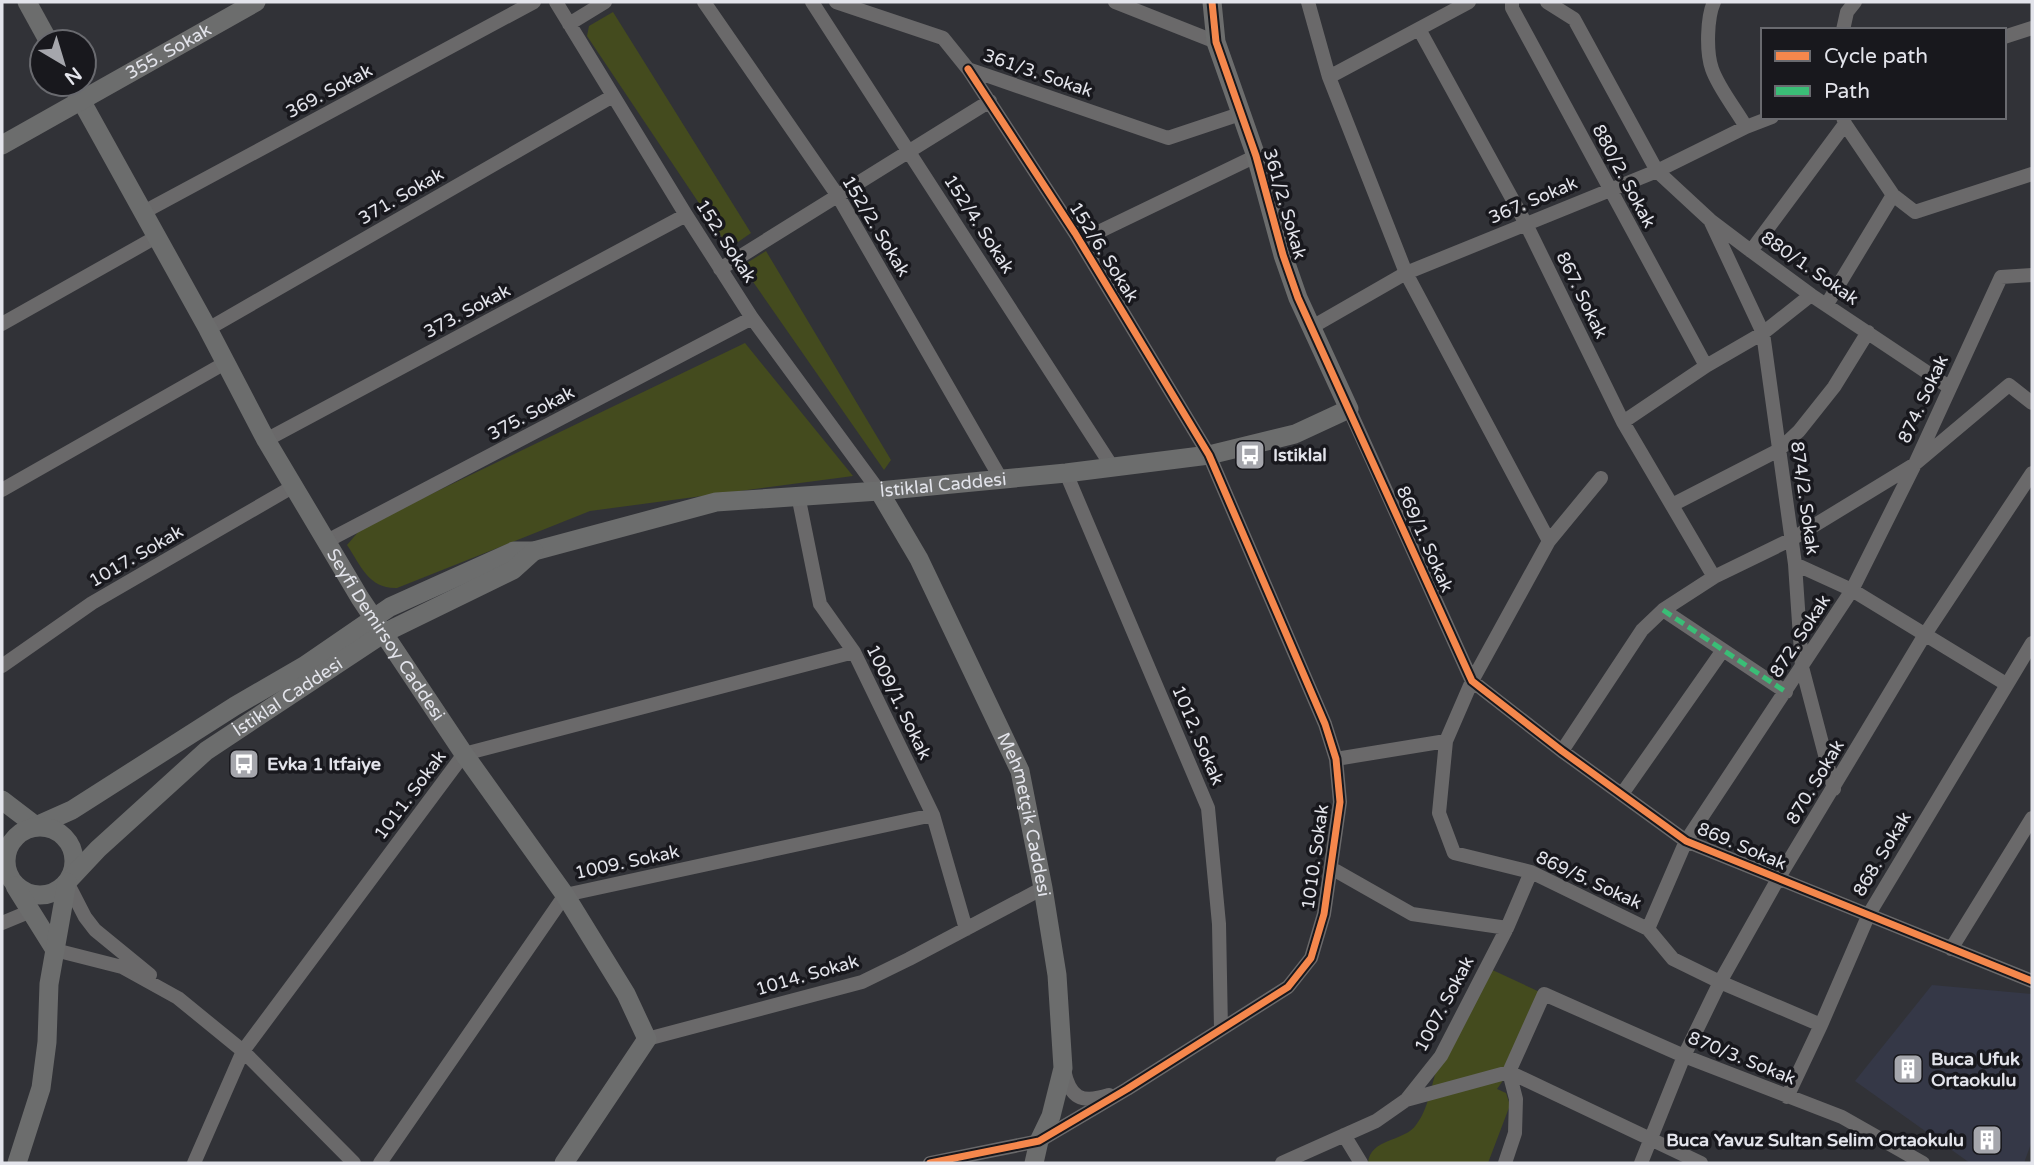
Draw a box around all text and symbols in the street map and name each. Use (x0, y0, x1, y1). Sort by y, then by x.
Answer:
street label: 355. Sokak (122, 18, 215, 84)
north arrow (28, 28, 98, 98)
legend (1761, 28, 2006, 119)
street label: 361/3. Sokak (980, 44, 1096, 102)
text: Cycle path (1824, 44, 1928, 69)
street label: 369. Sokak (282, 59, 376, 123)
text: N (60, 62, 86, 89)
text: Path (1824, 79, 1870, 104)
street label: 880/2. Sokak (1587, 120, 1661, 232)
street label: 361/2. Sokak (1259, 146, 1311, 262)
street label: 371. Sokak (354, 163, 448, 229)
street label: 152/2. Sokak (837, 171, 915, 281)
street label: 152/4. Sokak (939, 171, 1019, 278)
street label: 367. Sokak (1485, 171, 1581, 228)
street label: 152. Sokak (691, 195, 761, 287)
street label: 152/6. Sokak (1064, 198, 1144, 306)
street label: 880/1. Sokak (1757, 226, 1863, 310)
street label: 867. Sokak (1552, 248, 1613, 342)
street label: 373. Sokak (420, 279, 514, 343)
street label: 874. Sokak (1893, 351, 1953, 447)
street label: 375. Sokak (484, 381, 578, 445)
bus stop icon: Istiklal (1233, 438, 1267, 472)
street label: 874/2. Sokak (1786, 440, 1824, 556)
place label: Istiklal (1273, 444, 1327, 466)
street label: İstiklal Caddesi (879, 468, 1007, 502)
street label: 869/1. Sokak (1392, 482, 1458, 596)
street label: 1017. Sokak (85, 520, 187, 592)
street label: Seyfi Demirsoy Caddesi (322, 544, 450, 725)
street label: 872. Sokak (1765, 590, 1835, 682)
street label: 1009/1. Sokak (862, 641, 936, 763)
street label: İstiklal Caddesi (229, 653, 347, 741)
street label: 1012. Sokak (1167, 682, 1229, 788)
street label: Mehmetçik Caddesi (992, 729, 1055, 898)
street label: 870. Sokak (1781, 736, 1849, 828)
street label: 1011. Sokak (369, 746, 451, 844)
bus stop icon: Evka 1 Itfaiye (227, 747, 261, 781)
place label: Evka 1 Itfaiye (267, 753, 381, 775)
street label: 1010. Sokak (1297, 803, 1333, 911)
street label: 868. Sokak (1848, 808, 1916, 900)
street label: 869. Sokak (1694, 817, 1790, 875)
street label: 1009. Sokak (573, 840, 681, 884)
street label: 869/5. Sokak (1533, 846, 1645, 914)
street label: 1014. Sokak (753, 950, 861, 1000)
street label: 1007. Sokak (1410, 952, 1479, 1056)
street label: 870/3. Sokak (1685, 1026, 1799, 1090)
place label: Buca Ufuk Ortaokulu (1931, 1048, 2020, 1091)
building icon: Buca Ufuk Ortaokulu (1891, 1052, 1925, 1086)
building icon: Buca Yavuz Sultan Selim Ortaokulu (1970, 1123, 2004, 1157)
place label: Buca Yavuz Sultan Selim Ortaokulu (1666, 1129, 1964, 1151)

